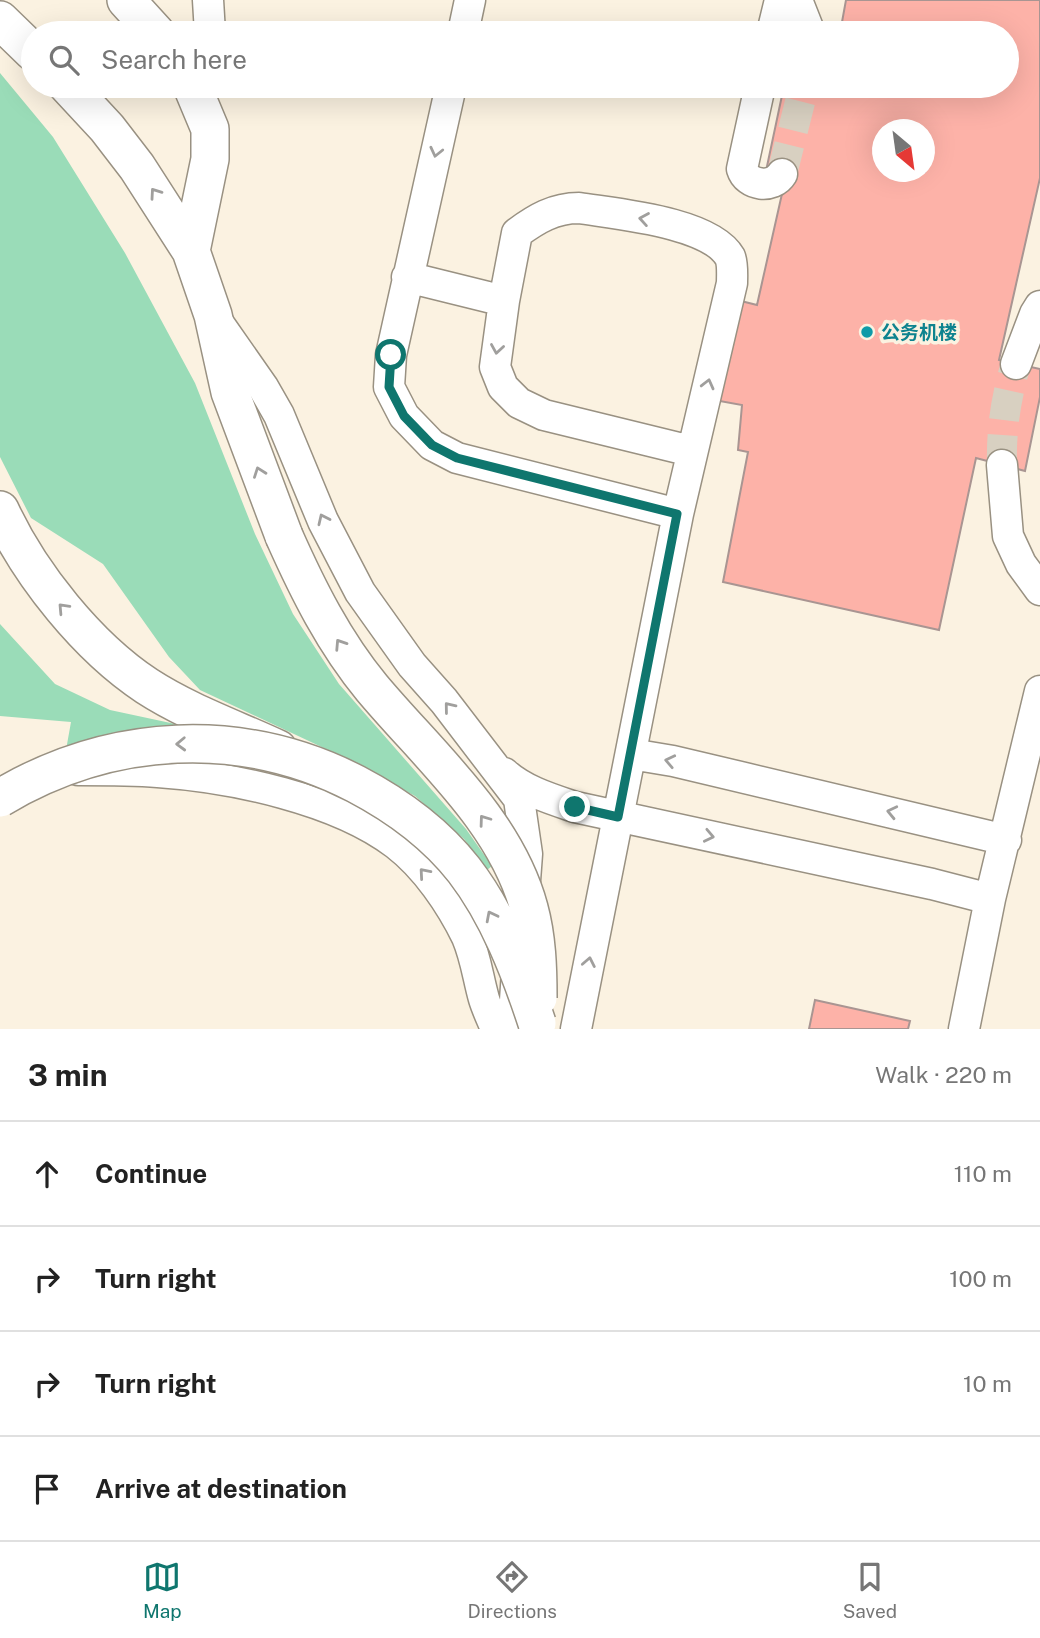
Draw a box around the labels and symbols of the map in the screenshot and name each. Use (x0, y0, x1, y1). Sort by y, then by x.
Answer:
north arrow (872, 119, 935, 182)
one-way arrow (429, 146, 444, 158)
one-way arrow (151, 188, 163, 201)
one-way arrow (638, 213, 650, 228)
place label: 公务机楼 (881, 321, 957, 343)
marker: 公务机楼 (859, 324, 875, 340)
route start (375, 339, 406, 370)
one-way arrow (490, 343, 505, 355)
one-way arrow (699, 379, 714, 391)
one-way arrow (253, 467, 267, 479)
one-way arrow (317, 514, 331, 526)
one-way arrow (59, 603, 71, 616)
one-way arrow (336, 639, 349, 652)
one-way arrow (444, 703, 457, 715)
one-way arrow (175, 736, 186, 751)
one-way arrow (664, 755, 676, 770)
route end (559, 791, 590, 822)
one-way arrow (886, 806, 898, 821)
one-way arrow (480, 815, 492, 828)
one-way arrow (703, 828, 715, 843)
one-way arrow (420, 869, 432, 882)
one-way arrow (486, 910, 500, 923)
one-way arrow (581, 956, 596, 968)

